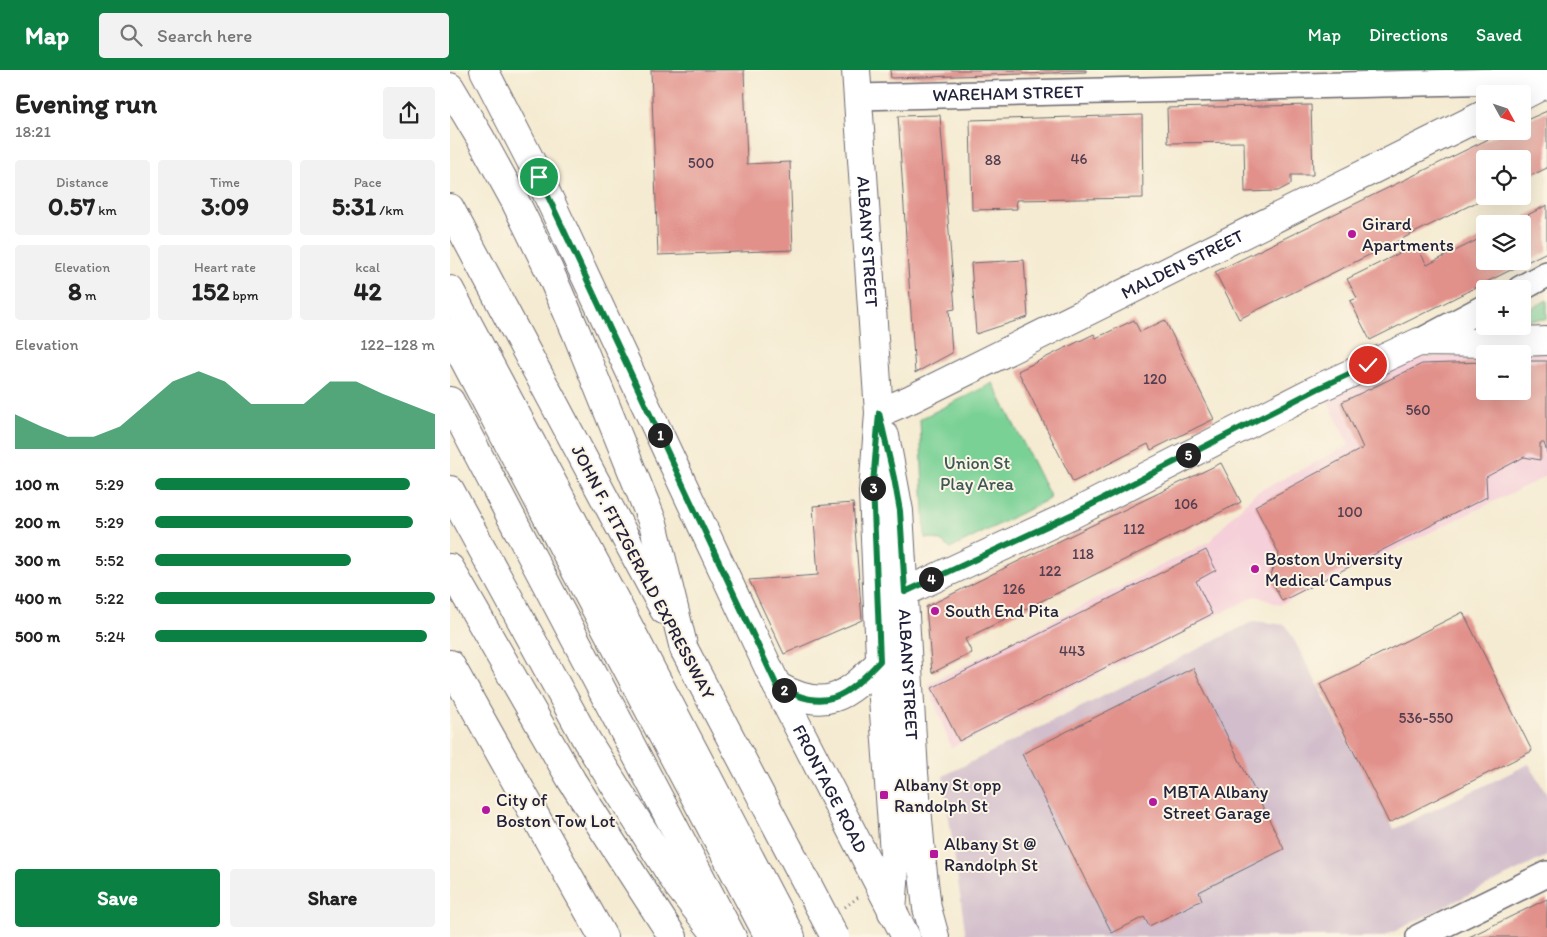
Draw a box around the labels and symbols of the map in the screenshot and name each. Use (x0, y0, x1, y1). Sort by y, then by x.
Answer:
street label: WAREHAM STREET (932, 80, 1084, 106)
north arrow (1476, 85, 1531, 140)
house number: 46 (1071, 150, 1088, 168)
house number: 88 (985, 151, 1001, 169)
house number: 500 (688, 154, 714, 172)
pin (518, 156, 560, 198)
street label: ALBANY STREET (852, 175, 883, 308)
place label: Girard Apartments (1362, 213, 1454, 256)
street label: MALDEN STREET (1117, 225, 1247, 304)
marker: Girard Apartments (1346, 228, 1358, 240)
pin (1347, 344, 1389, 386)
house number: 120 (1143, 370, 1167, 388)
house number: 560 (1405, 401, 1431, 419)
pin: 1 (648, 422, 672, 448)
street label: JOHN F. FITZGERALD EXPRESSWAY (566, 441, 720, 703)
pin: 5 (1176, 442, 1200, 468)
park label: Union St Play Area (940, 452, 1015, 495)
pin: 3 (860, 476, 886, 500)
house number: 106 (1174, 495, 1198, 513)
house number: 100 (1337, 503, 1363, 521)
house number: 112 (1123, 520, 1145, 538)
house number: 118 (1072, 545, 1094, 563)
place label: Boston University Medical Campus (1265, 548, 1403, 591)
house number: 122 (1039, 562, 1061, 580)
marker: Boston University Medical Campus (1249, 563, 1261, 575)
pin: 4 (918, 566, 944, 592)
house number: 126 (1003, 580, 1025, 598)
place label: South End Pita (945, 600, 1059, 622)
marker: South End Pita (929, 605, 941, 617)
street label: ALBANY STREET (894, 608, 923, 741)
house number: 443 (1059, 642, 1085, 660)
pin: 2 (772, 678, 796, 702)
house number: 536-550 (1399, 709, 1454, 727)
street label: FRONTAGE ROAD (788, 721, 872, 857)
place label: Albany St opp Randolph St (894, 774, 1001, 817)
place label: MBTA Albany Street Garage (1163, 781, 1271, 824)
place label: City of Boston Tow Lot (496, 789, 616, 832)
marker: Albany St opp Randolph St (878, 789, 890, 801)
marker: MBTA Albany Street Garage (1147, 796, 1159, 808)
marker: City of Boston Tow Lot (480, 804, 492, 816)
place label: Albany St @ Randolph St (944, 833, 1038, 876)
marker: Albany St @ Randolph St (928, 848, 940, 860)

